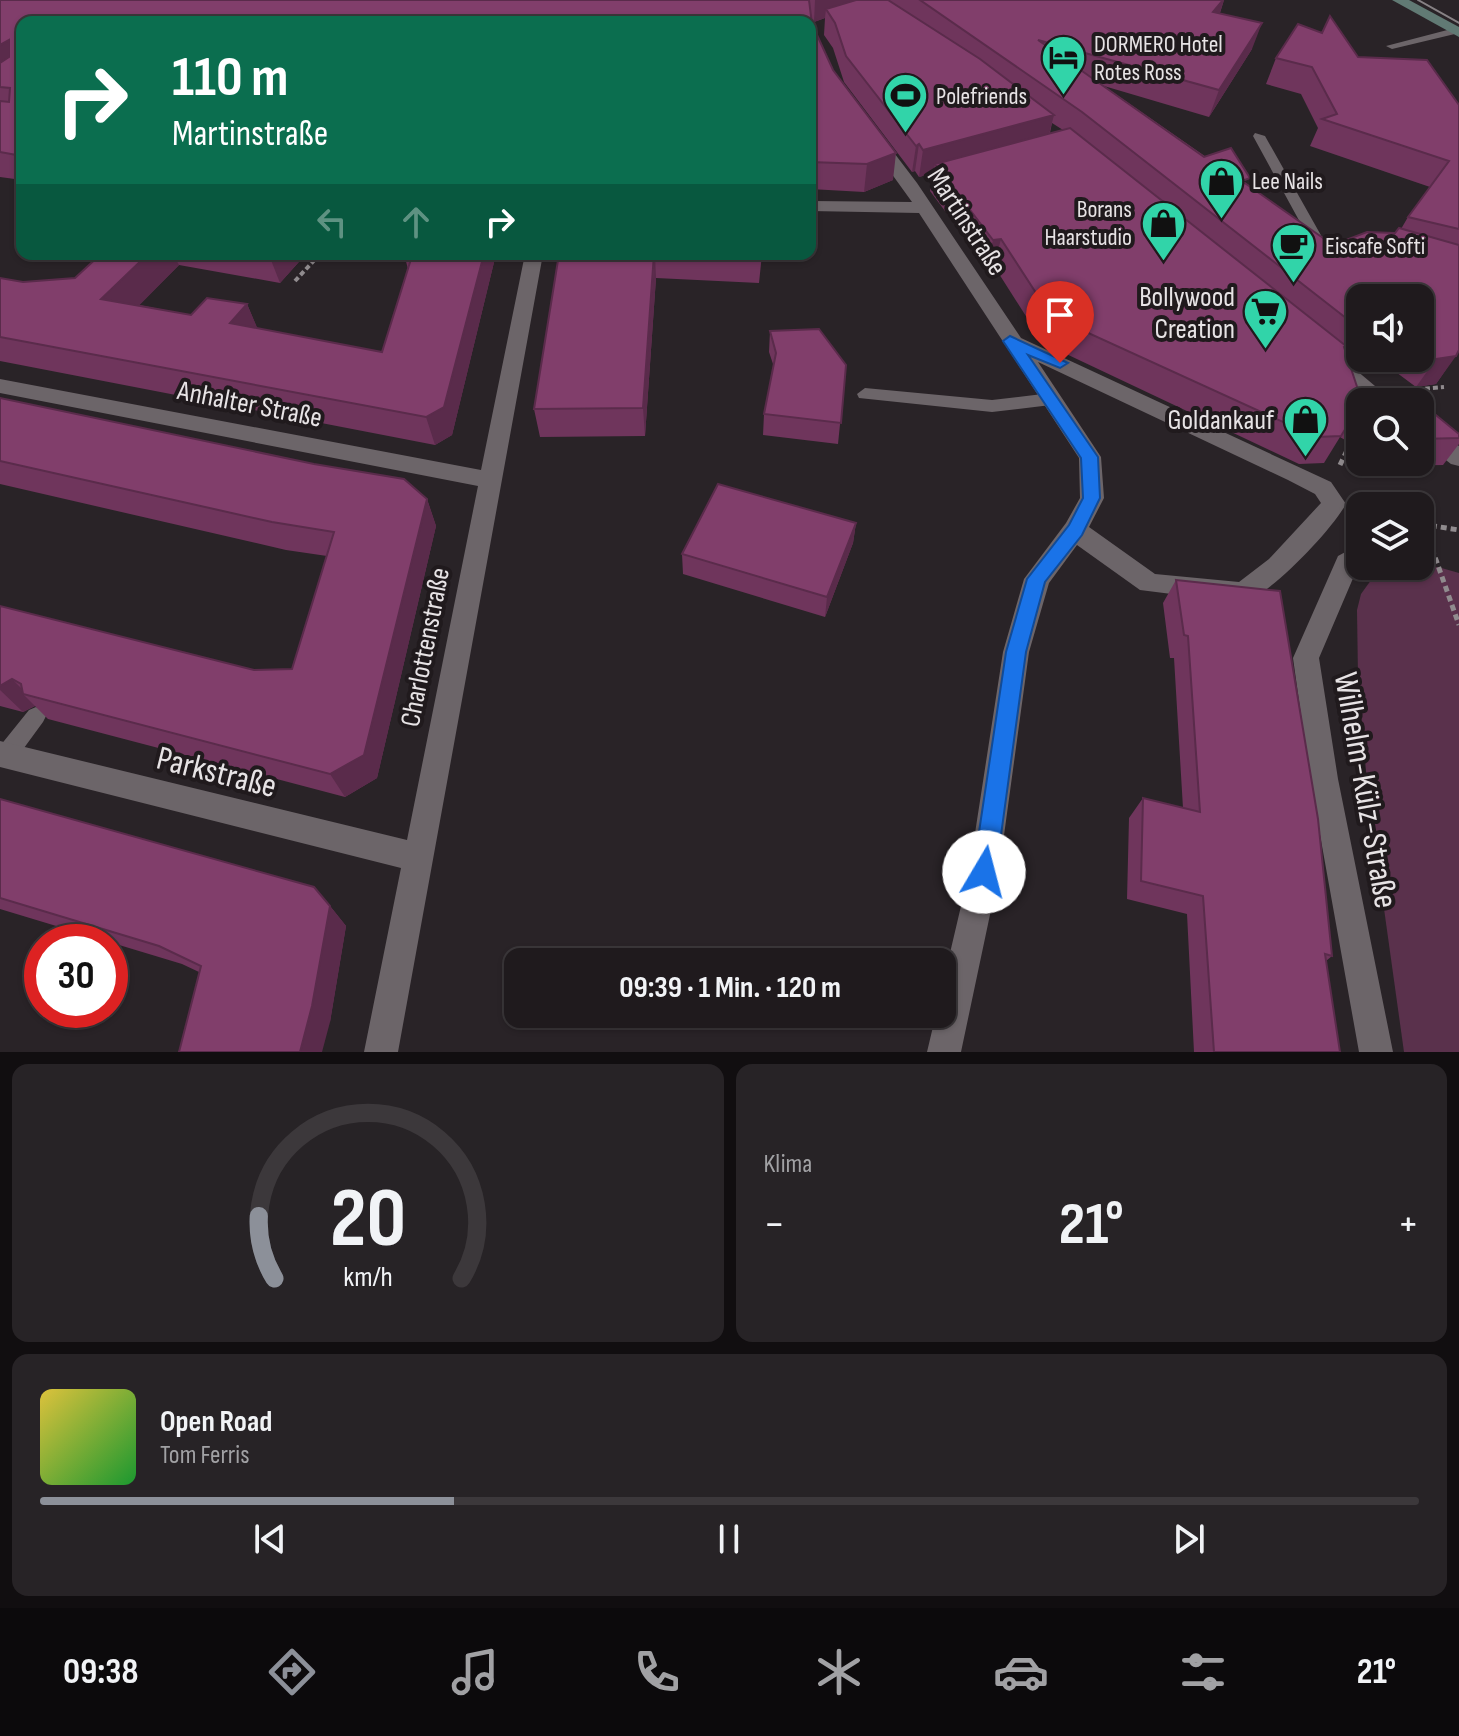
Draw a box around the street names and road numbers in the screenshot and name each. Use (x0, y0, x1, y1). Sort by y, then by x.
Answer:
street label: Martinstraße (920, 162, 1014, 282)
street label: Anhalter Straße (174, 374, 325, 435)
street label: Charlottenstraße (394, 565, 457, 730)
street label: Wilhelm-Külz-Straße (1325, 669, 1406, 911)
street label: Parkstraße (152, 738, 281, 807)

